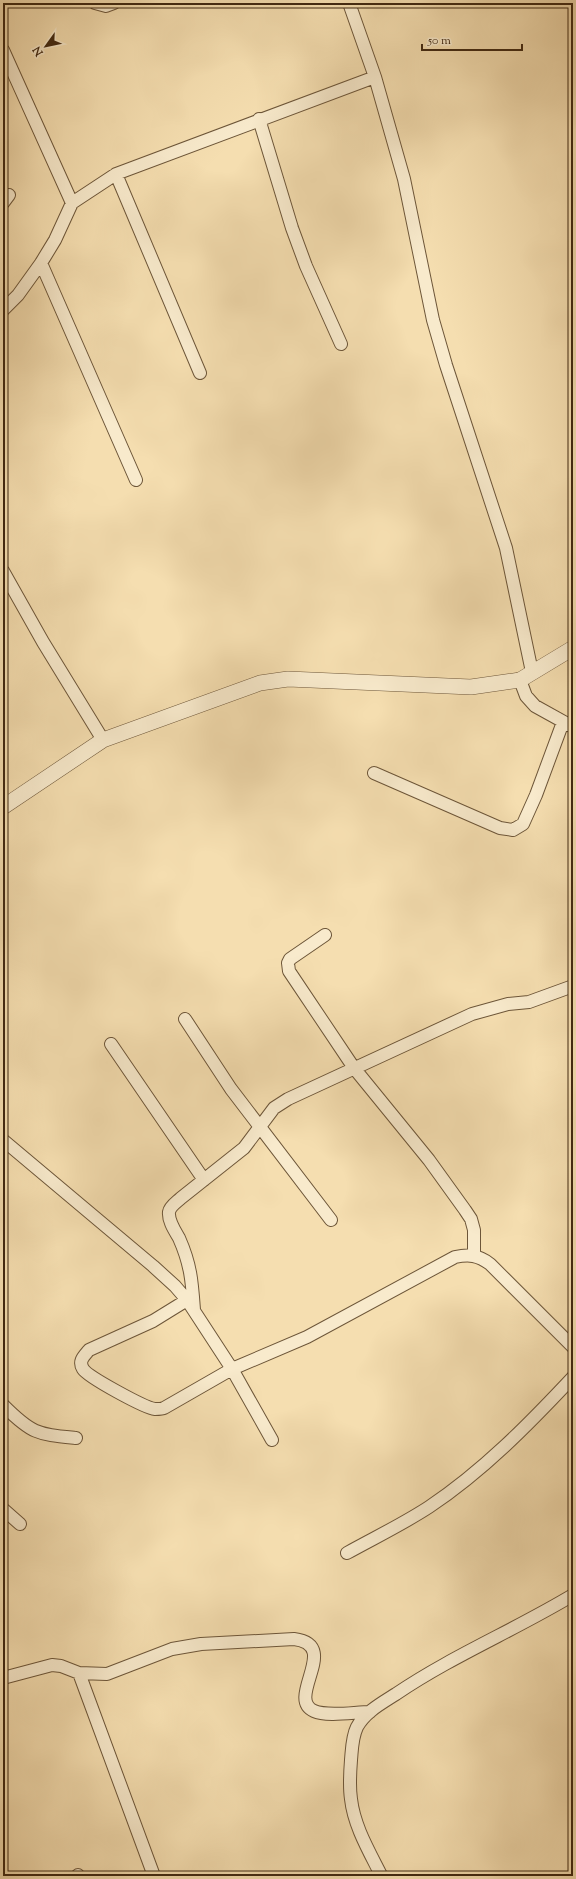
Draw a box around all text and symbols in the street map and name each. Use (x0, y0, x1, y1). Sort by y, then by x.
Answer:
north arrow (26, 26, 66, 66)
scale bar (422, 26, 522, 52)
text: 50 m (427, 32, 451, 50)
text: N (29, 43, 48, 60)

